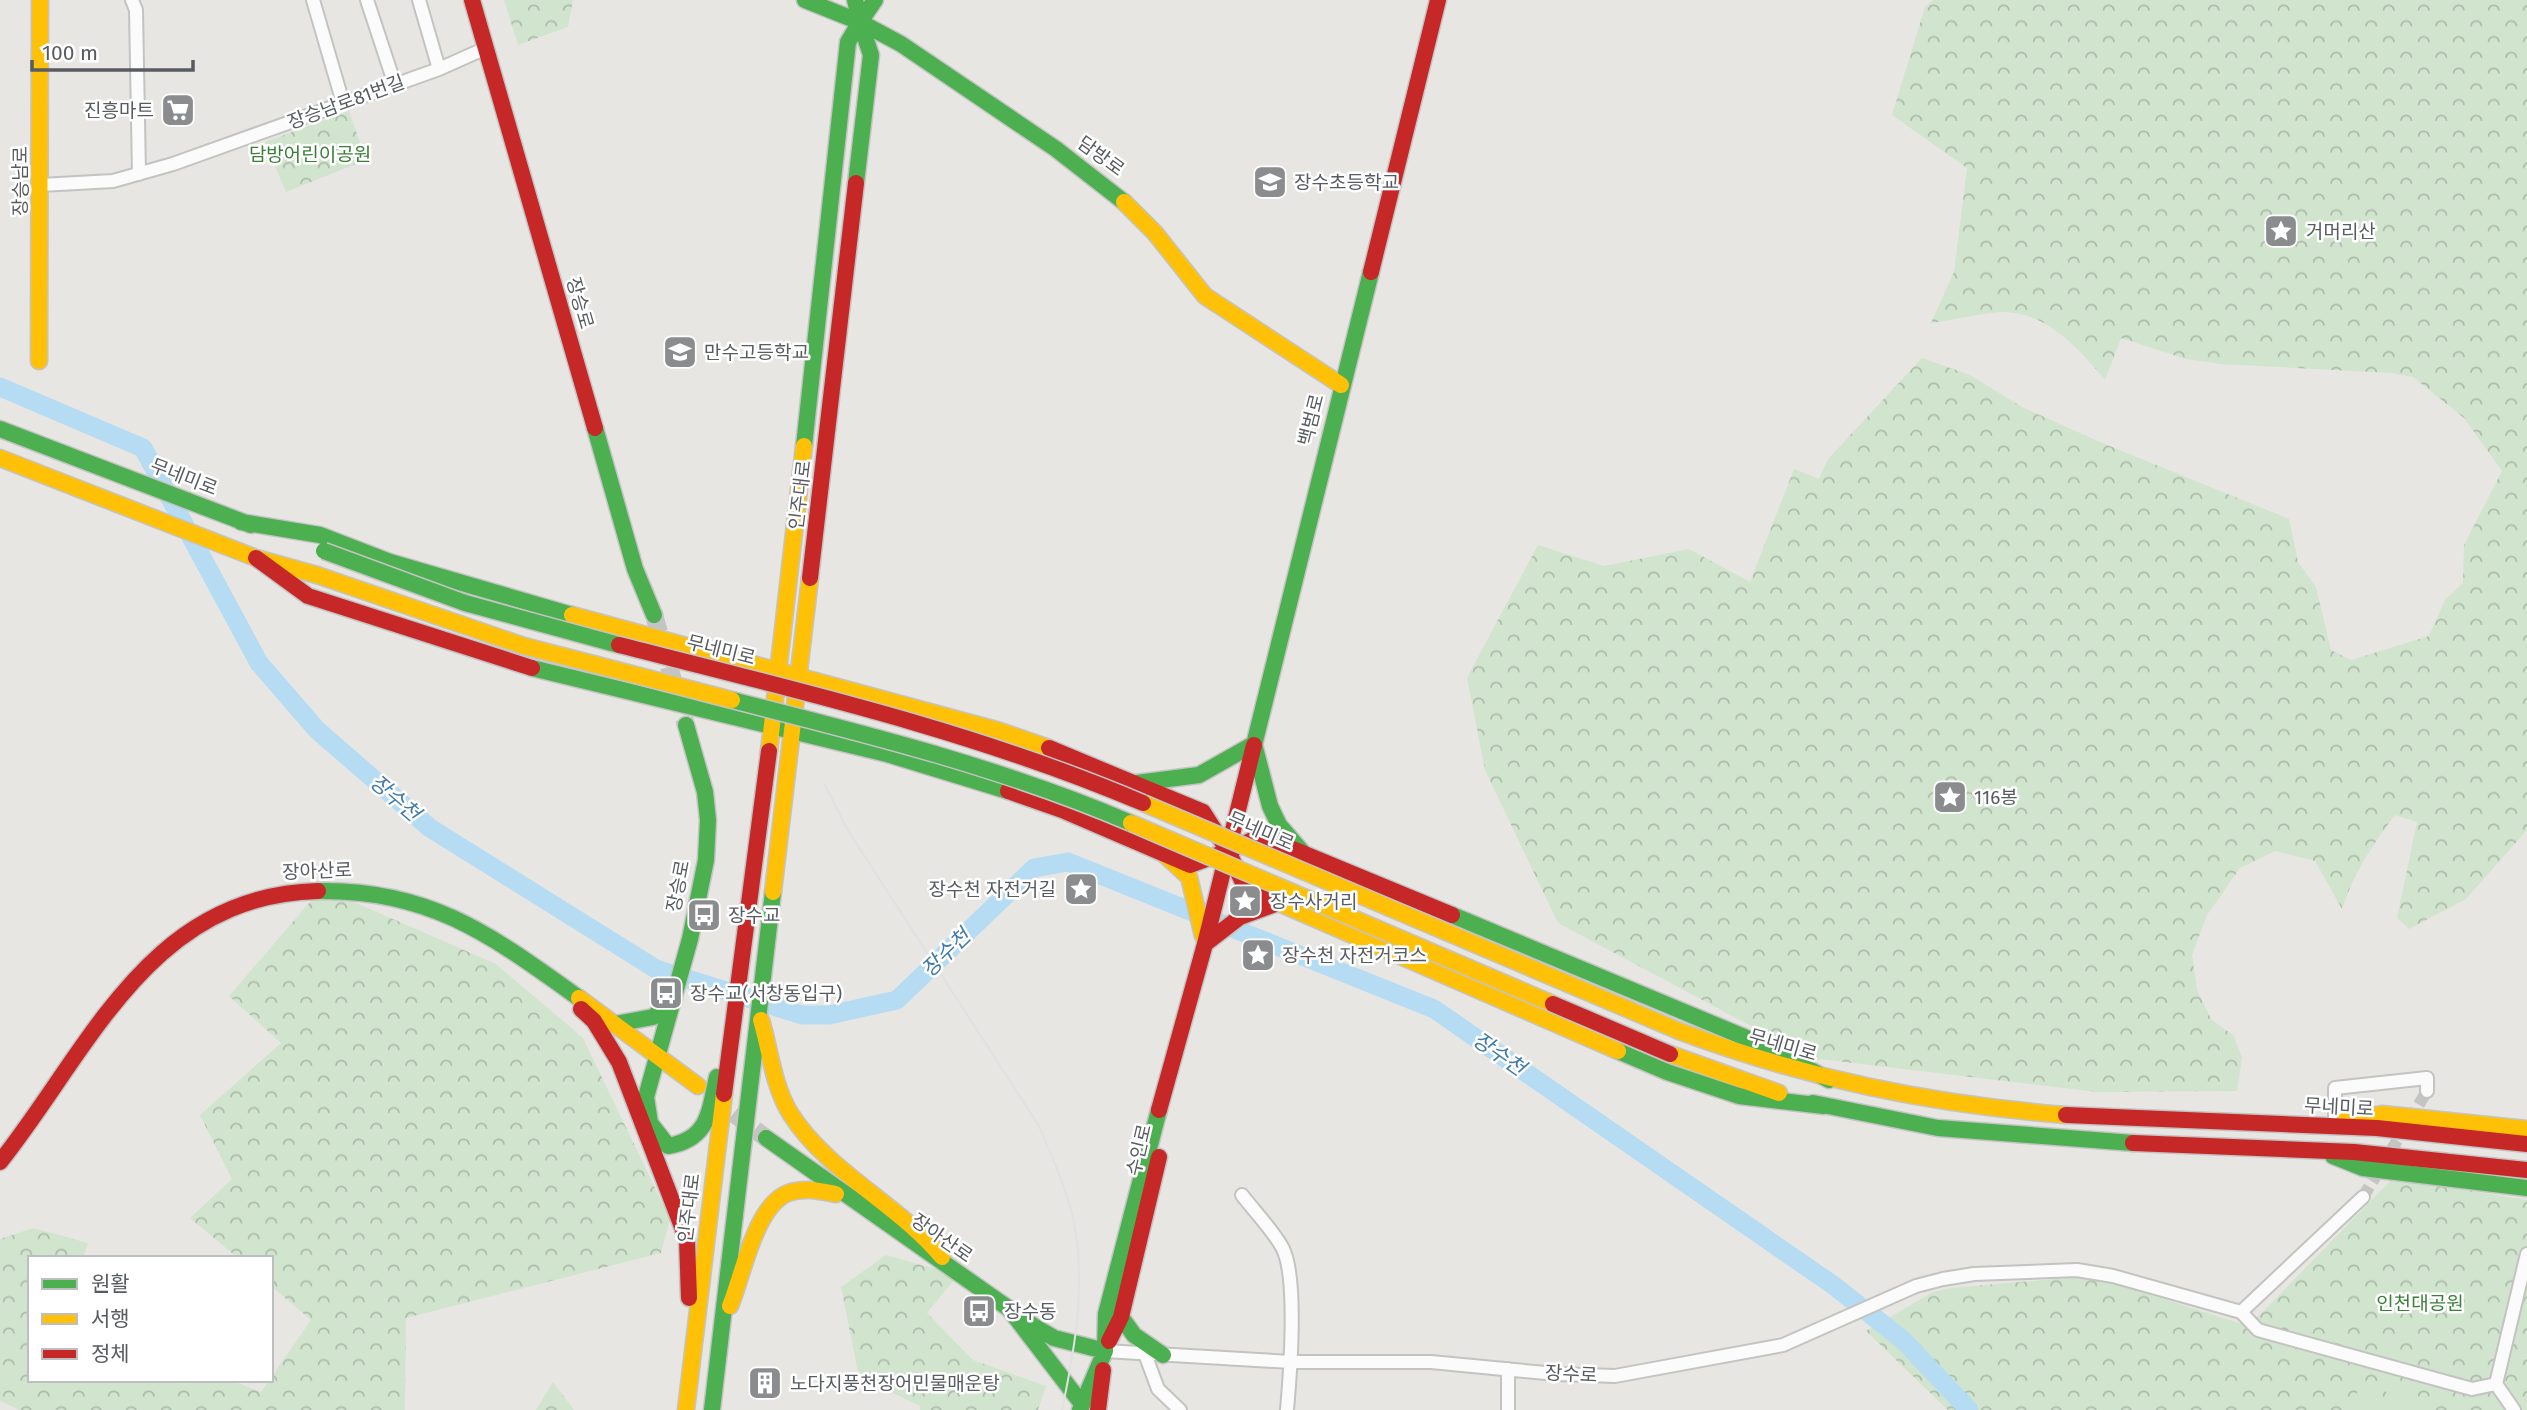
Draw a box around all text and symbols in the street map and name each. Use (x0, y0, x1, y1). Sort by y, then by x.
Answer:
scale bar (32, 28, 192, 72)
text: 100 m (42, 40, 98, 66)
street label: 장승남로81번길 (284, 70, 408, 134)
supermarket icon: 진흥마트 (159, 91, 197, 129)
place label: 진흥마트 (84, 99, 154, 122)
street label: 담방로 (1073, 131, 1129, 181)
park label: 담방어린이공원 (249, 143, 371, 166)
street label: 장승남로 (9, 146, 32, 216)
school or university icon: 장수초등학교 (1251, 163, 1289, 201)
place label: 장수초등학교 (1294, 171, 1399, 194)
place icon: 거머리산 (2262, 212, 2300, 250)
place label: 거머리산 (2306, 220, 2376, 243)
street label: 장승로 (562, 275, 598, 331)
school or university icon: 만수고등학교 (661, 333, 699, 371)
place label: 만수고등학교 (704, 341, 809, 364)
street label: 백범로 (1293, 392, 1329, 448)
street label: 무네미로 (147, 454, 221, 500)
street label: 인주대로 (784, 459, 816, 531)
street label: 무네미로 (684, 630, 758, 670)
water label: 장수천 (365, 769, 427, 829)
place icon: 116봉 (1931, 778, 1969, 816)
place label: 116봉 (1974, 786, 2018, 809)
street label: 무네미로 (1224, 807, 1298, 855)
street label: 장아산로 (282, 858, 352, 884)
street label: 장승로 (662, 858, 694, 914)
place icon: 장수천 자전거길 (1062, 870, 1100, 908)
place label: 장수천 자전거길 (929, 878, 1056, 901)
place icon: 장수사거리 (1226, 882, 1264, 920)
place label: 장수사거리 (1270, 890, 1357, 913)
bus stop icon: 장수교 (685, 896, 723, 934)
place label: 장수교 (728, 904, 780, 927)
water label: 장수천 (916, 922, 978, 982)
place icon: 장수천 자전거코스 (1239, 936, 1277, 974)
place label: 장수천 자전거코스 (1282, 944, 1427, 967)
bus stop icon: 장수교(서창동입구) (647, 974, 685, 1012)
place label: 장수교(서창동입구) (690, 982, 842, 1005)
street label: 무네미로 (1746, 1024, 1820, 1066)
water label: 장수천 (1468, 1027, 1532, 1083)
street label: 무네미로 (2303, 1094, 2375, 1120)
street label: 수인로 (1122, 1122, 1156, 1178)
street label: 인주대로 (673, 1172, 705, 1244)
street label: 장아산로 (907, 1209, 977, 1267)
legend (28, 1256, 273, 1382)
text: 원활 (91, 1271, 130, 1297)
bus stop icon: 장수동 (960, 1292, 998, 1330)
park label: 인천대공원 (2376, 1292, 2464, 1315)
place label: 장수동 (1004, 1300, 1056, 1323)
text: 서행 (91, 1306, 130, 1332)
text: 정체 (91, 1341, 130, 1367)
street label: 장수로 (1544, 1361, 1598, 1387)
building icon: 노다지풍천장어민물매운탕 (746, 1364, 784, 1402)
place label: 노다지풍천장어민물매운탕 (790, 1372, 1000, 1395)

